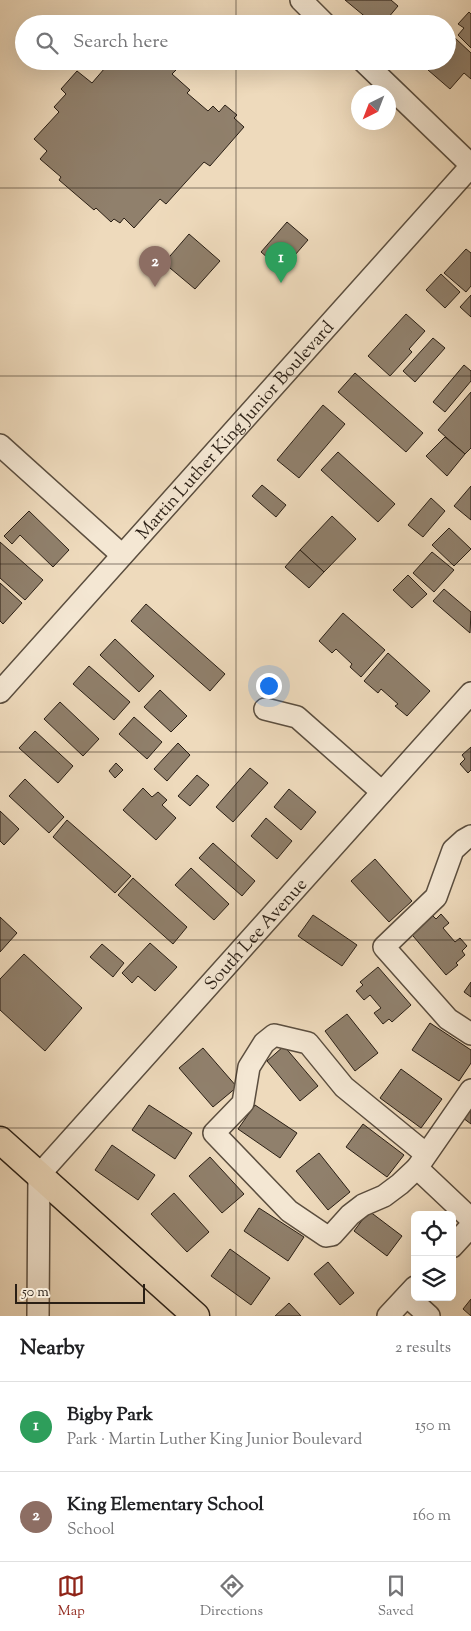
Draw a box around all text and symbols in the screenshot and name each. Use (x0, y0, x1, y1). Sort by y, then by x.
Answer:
search box (15, 15, 456, 70)
icon: search (33, 29, 61, 57)
text: Search here (73, 29, 168, 56)
north arrow (351, 85, 396, 130)
pin: 1 (265, 242, 297, 283)
pin: 2 (139, 246, 171, 287)
street label: Martin Luther King Junior Boulevard (131, 316, 341, 546)
your location (256, 673, 282, 699)
street label: South Lee Avenue (199, 873, 314, 997)
map controls (411, 1211, 456, 1301)
button: locate (411, 1211, 456, 1256)
button: layers (411, 1256, 456, 1301)
scale bar (15, 1281, 145, 1304)
text: 50 m (22, 1283, 49, 1303)
text: Nearby (20, 1334, 85, 1364)
text: 2 results (395, 1337, 451, 1360)
text: Bigby Park (67, 1402, 153, 1429)
text: 1 (33, 1415, 39, 1438)
text: 150 m (415, 1415, 451, 1438)
text: Park · Martin Luther King Junior Boulevard (67, 1429, 362, 1452)
text: King Elementary School (67, 1492, 264, 1519)
text: 2 (32, 1505, 40, 1528)
text: 160 m (413, 1505, 451, 1528)
text: School (67, 1519, 115, 1542)
tab: Map (57, 1572, 85, 1622)
tab: Directions (200, 1572, 263, 1622)
tab: Saved (378, 1572, 414, 1622)

